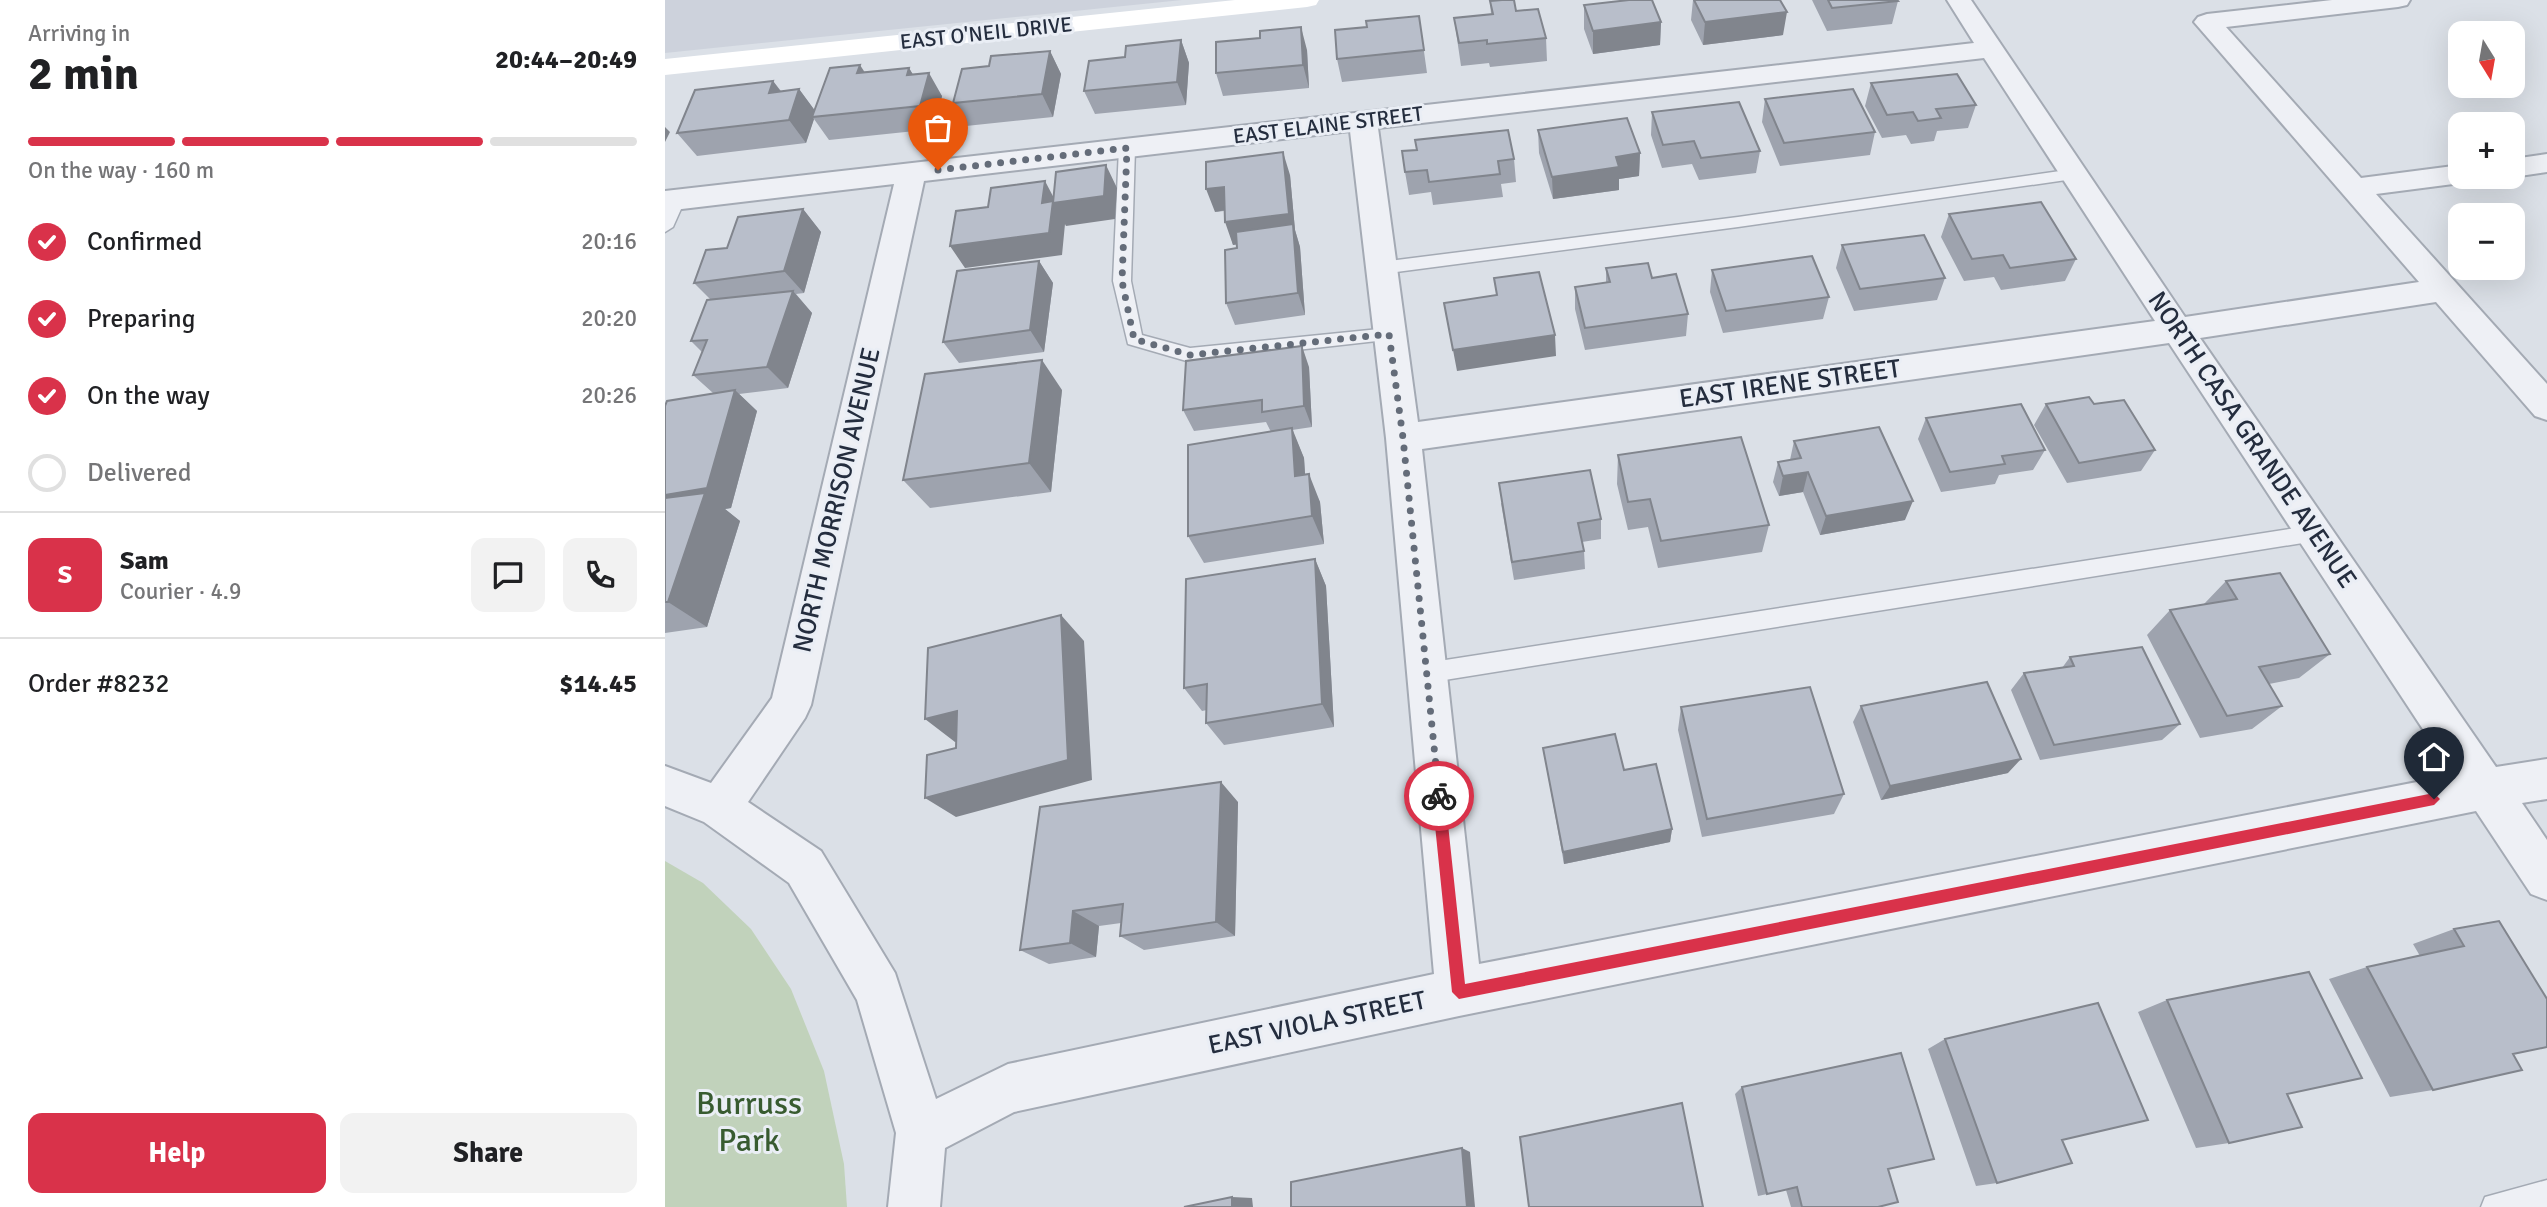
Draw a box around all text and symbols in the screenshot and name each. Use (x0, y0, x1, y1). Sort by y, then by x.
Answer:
street label: EAST O'NEIL DRIVE (899, 11, 1073, 55)
text: Arriving in (28, 19, 130, 48)
north arrow (2448, 21, 2525, 98)
map controls (2448, 21, 2525, 280)
text: 20:44–20:49 (495, 44, 637, 76)
text: 2 min (28, 46, 139, 102)
pin (908, 98, 968, 170)
street label: EAST ELAINE STREET (1231, 100, 1425, 150)
icon: bag (919, 109, 957, 147)
button: + (2448, 112, 2525, 189)
text: On the way · 160 m (28, 156, 214, 185)
button: − (2448, 203, 2525, 280)
icon: check (28, 223, 66, 261)
text: Confirmed (87, 226, 202, 258)
text: 20:16 (581, 227, 637, 256)
street label: NORTH CASA GRANDE AVENUE (2141, 286, 2363, 594)
icon: check (28, 300, 66, 338)
text: Preparing (87, 303, 195, 335)
text: 20:20 (581, 304, 637, 333)
street label: NORTH MORRISON AVENUE (786, 344, 888, 656)
street label: EAST IRENE STREET (1677, 353, 1903, 415)
icon: check (28, 377, 66, 415)
text: On the way (87, 380, 210, 412)
text: 20:26 (581, 381, 637, 410)
text: Delivered (87, 457, 192, 489)
button: chat (471, 538, 545, 612)
button: phone (563, 538, 637, 612)
text: Sam (120, 545, 169, 577)
text: S (58, 559, 72, 591)
text: Courier · 4.9 (120, 577, 241, 606)
text: Order #8232 (28, 668, 169, 700)
text: $14.45 (559, 668, 637, 700)
pin (2404, 727, 2464, 799)
icon: home (2415, 738, 2453, 776)
courier (1404, 761, 1474, 831)
icon: bike (1420, 777, 1458, 815)
street label: EAST VIOLA STREET (1205, 984, 1429, 1062)
park label: Burruss Park (696, 1084, 802, 1160)
button: Help (28, 1113, 326, 1193)
button: Share (340, 1113, 637, 1193)

